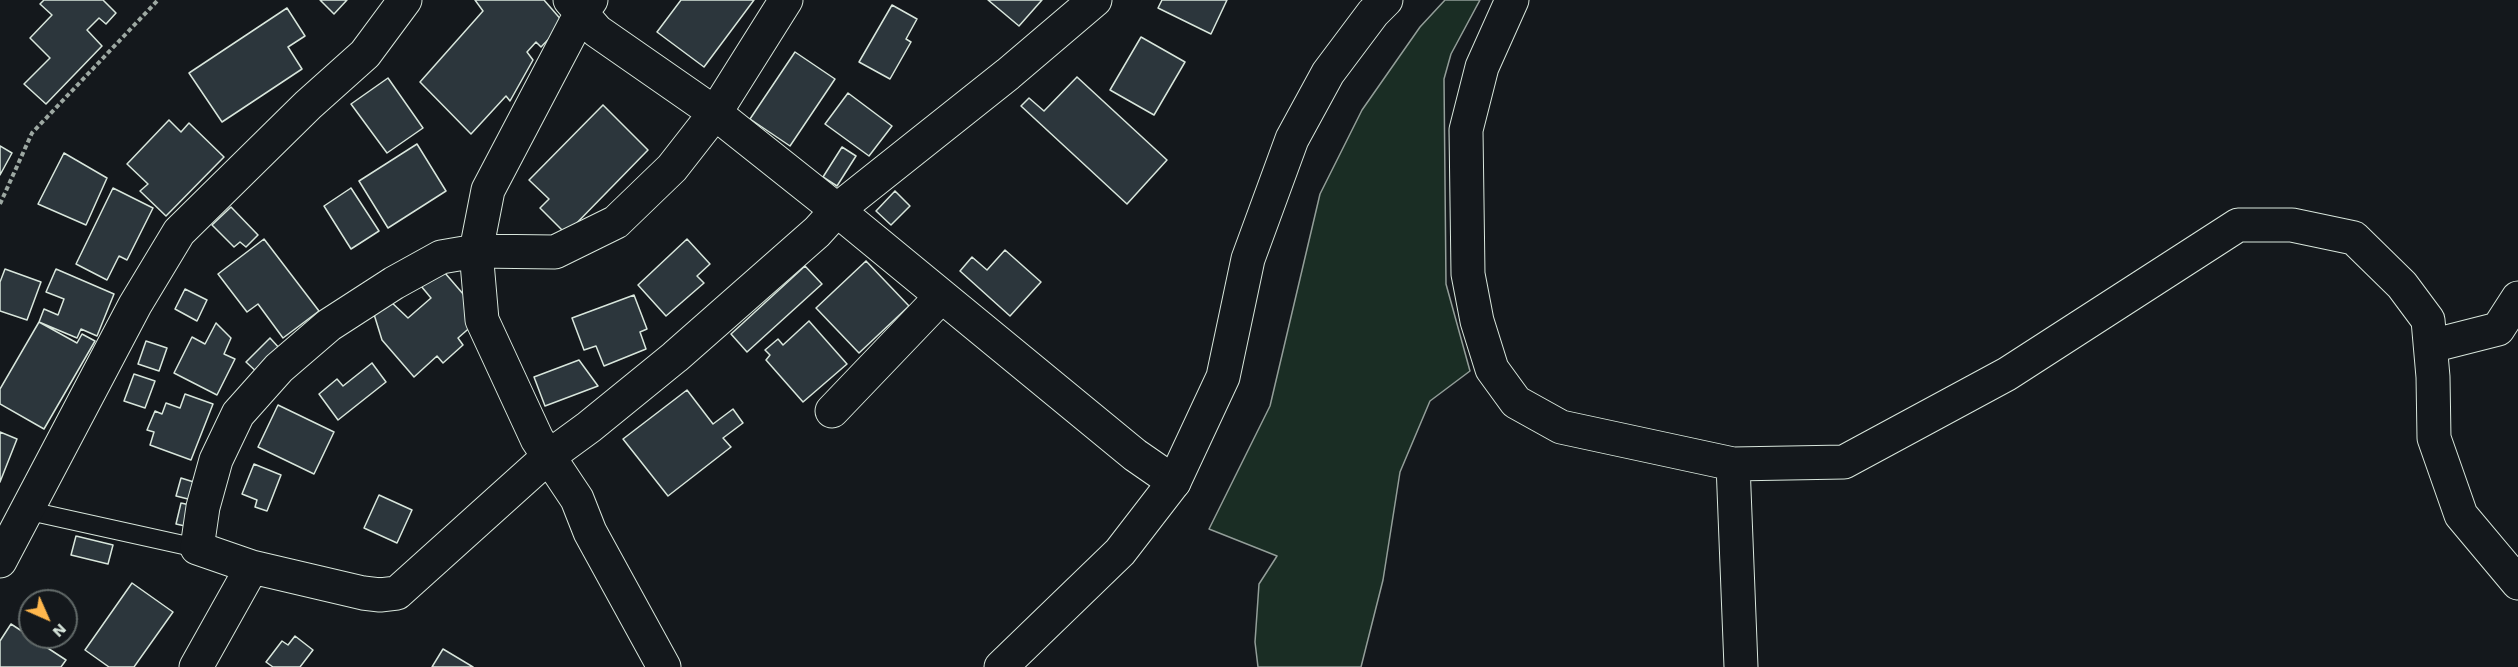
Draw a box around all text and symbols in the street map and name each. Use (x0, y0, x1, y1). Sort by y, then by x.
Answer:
north arrow (18, 589, 78, 649)
text: N (49, 620, 71, 642)

